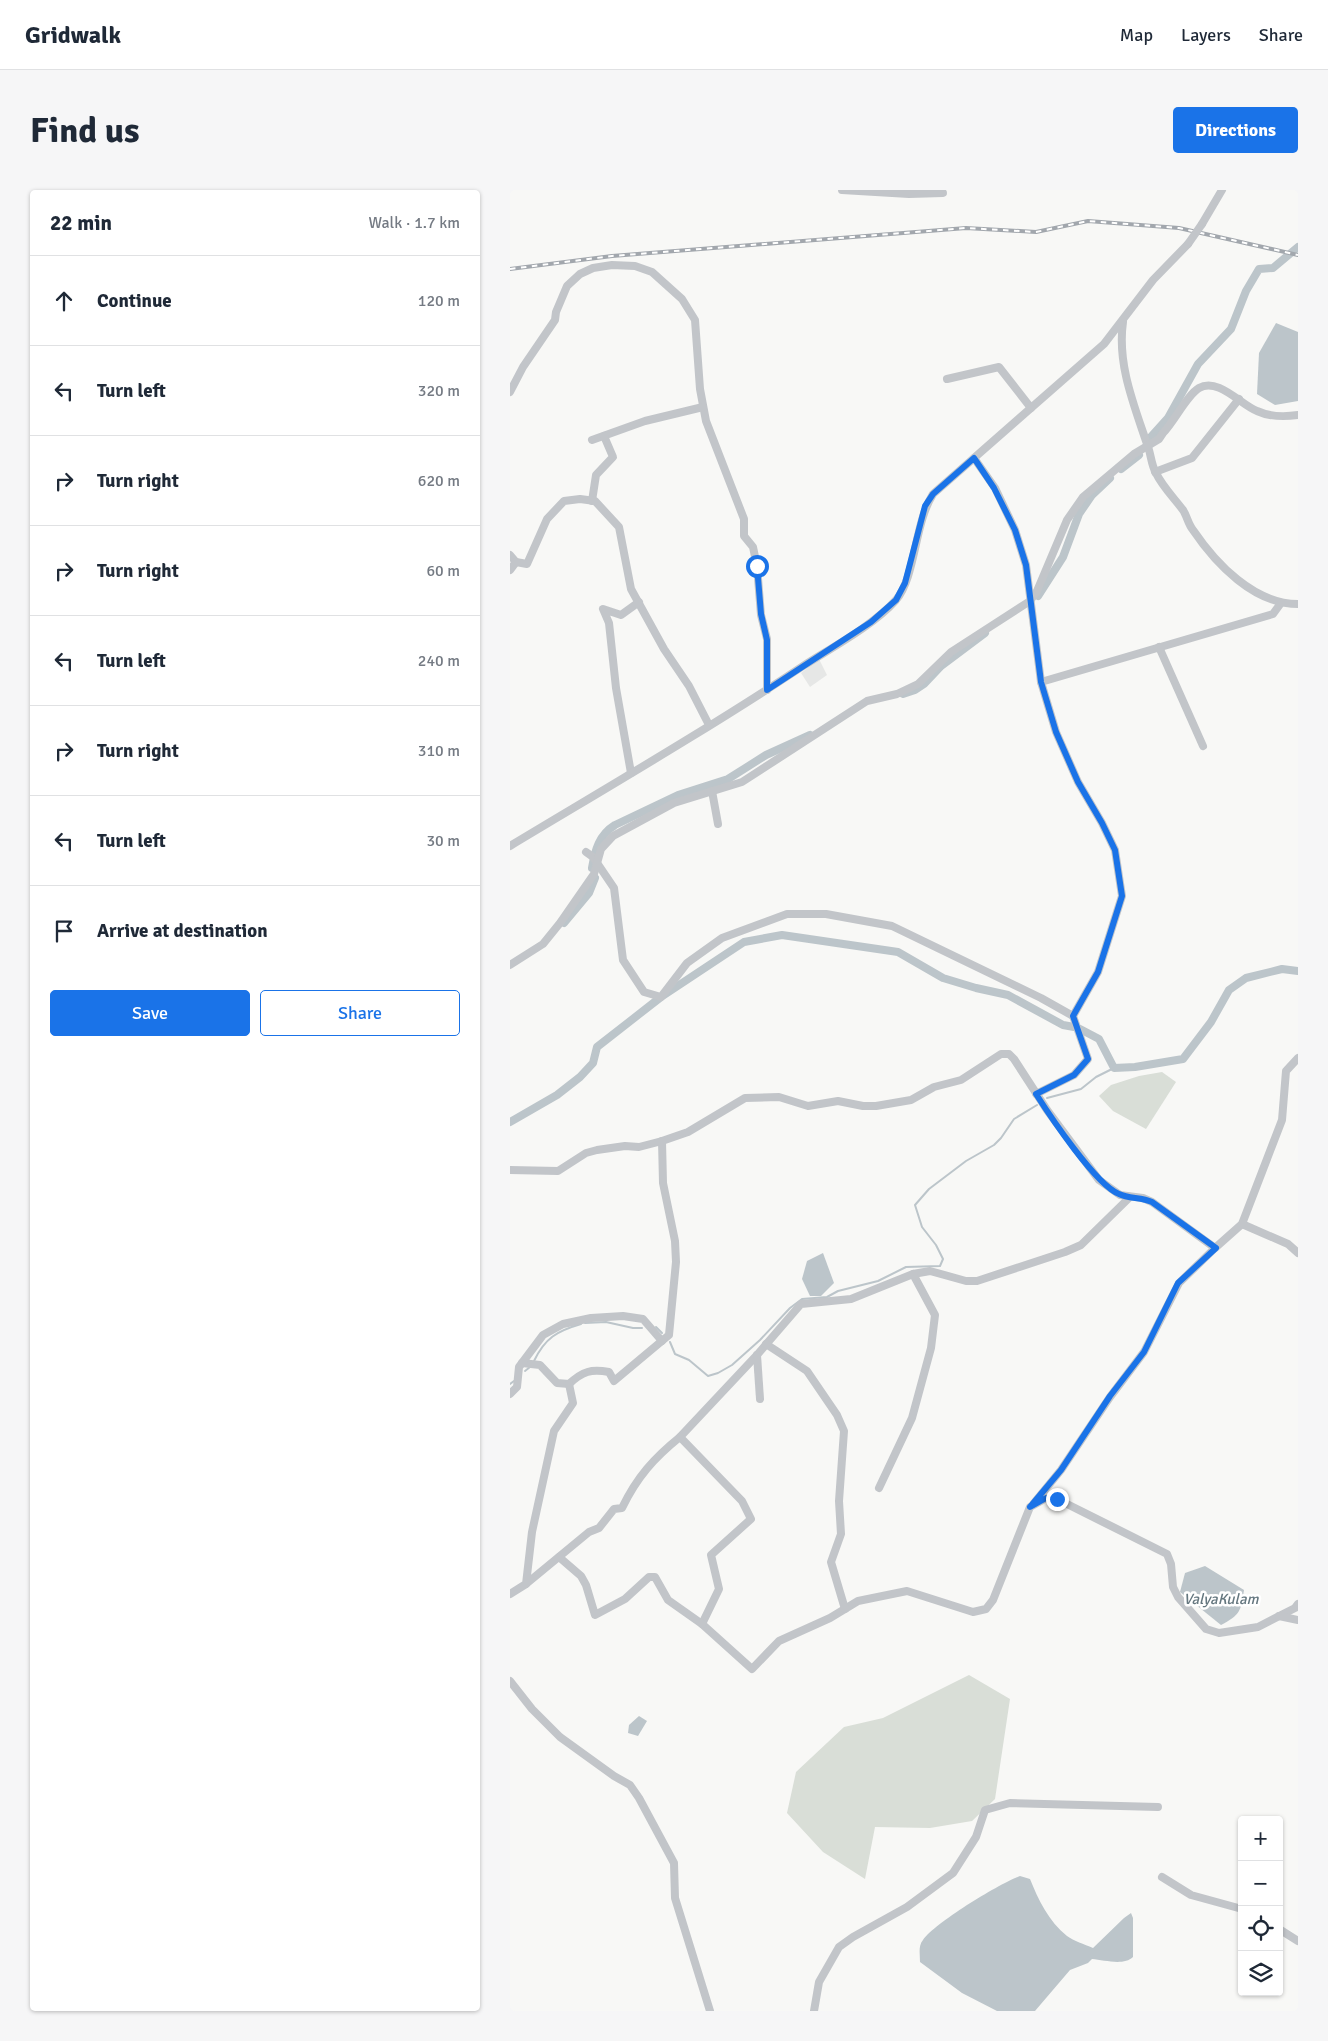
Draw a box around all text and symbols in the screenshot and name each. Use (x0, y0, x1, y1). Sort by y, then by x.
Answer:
text: Gridwalk (25, 20, 121, 50)
text: Map (1120, 24, 1153, 46)
text: Layers (1181, 24, 1231, 46)
text: Share (1259, 24, 1303, 46)
button: Directions (1173, 107, 1298, 153)
text: Find us (30, 109, 140, 152)
text: 22 min (50, 210, 112, 236)
text: Walk · 1.7 km (368, 213, 460, 233)
icon: ahead (50, 287, 78, 315)
text: Continue (97, 289, 172, 313)
text: 120 m (418, 291, 460, 311)
icon: left (50, 377, 78, 405)
text: Turn left (97, 379, 166, 403)
text: 320 m (418, 381, 460, 401)
icon: right (50, 467, 78, 495)
text: Turn right (97, 469, 179, 493)
text: 620 m (418, 471, 460, 491)
route start (746, 555, 769, 578)
icon: right (50, 557, 78, 585)
text: Turn right (97, 559, 179, 583)
text: 60 m (426, 561, 460, 581)
icon: left (50, 647, 78, 675)
text: Turn left (97, 649, 166, 673)
text: 240 m (418, 651, 460, 671)
icon: right (50, 737, 78, 765)
text: Turn right (97, 739, 179, 763)
text: 310 m (418, 741, 460, 761)
icon: left (50, 827, 78, 855)
text: Turn left (97, 829, 166, 853)
text: 30 m (426, 831, 460, 851)
icon: arrive (50, 917, 78, 945)
text: Arrive at destination (97, 919, 268, 943)
button: Save (50, 990, 250, 1036)
button: Share (260, 990, 460, 1036)
route end (1046, 1488, 1069, 1511)
water label: ValyaKulam (1183, 1590, 1260, 1608)
map controls (1238, 1816, 1283, 1996)
button: + (1238, 1816, 1283, 1861)
button: − (1238, 1861, 1283, 1906)
button: locate (1238, 1906, 1283, 1951)
button: layers (1238, 1951, 1283, 1996)

